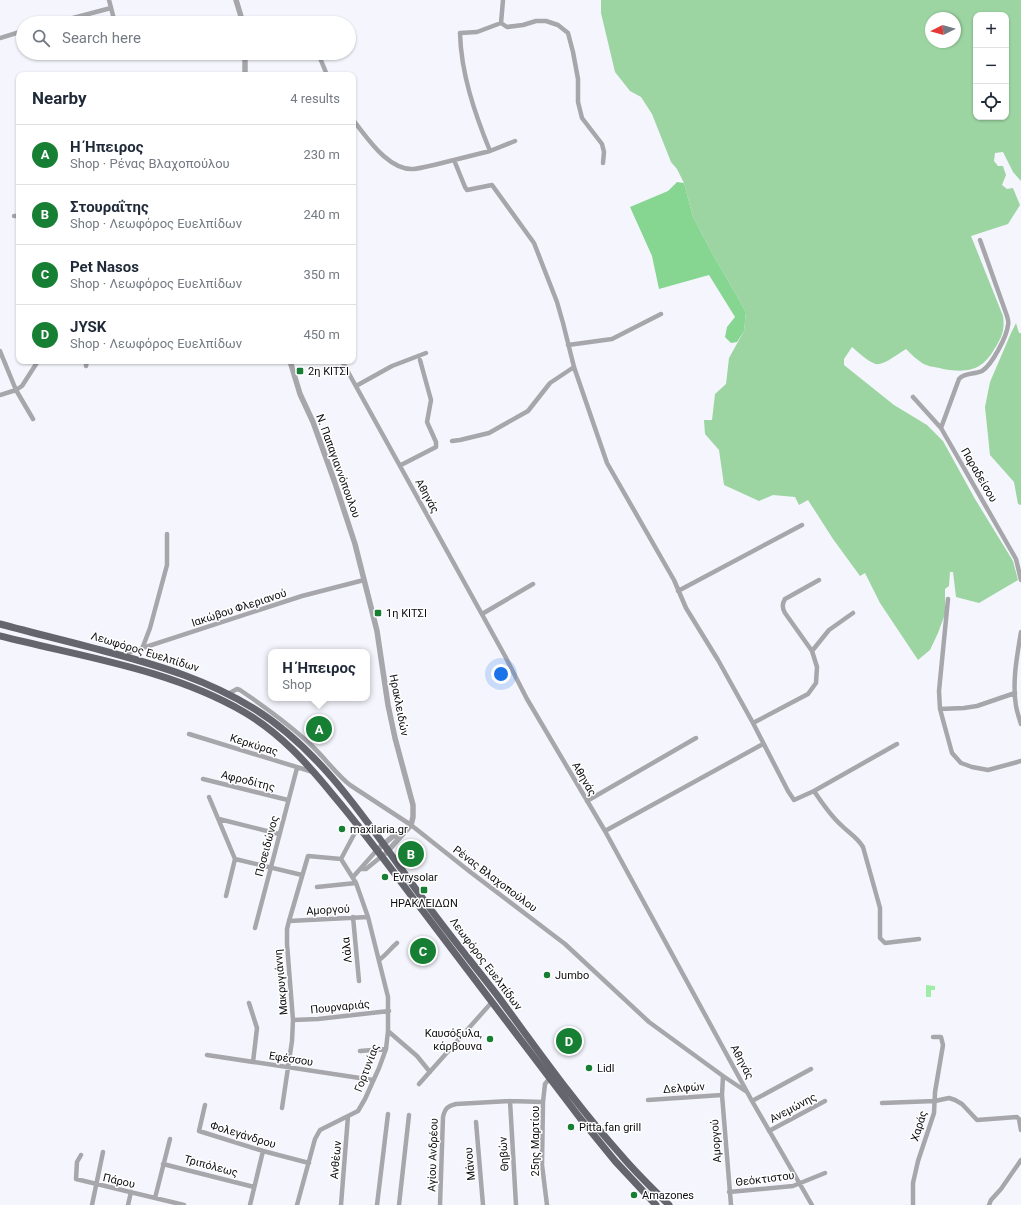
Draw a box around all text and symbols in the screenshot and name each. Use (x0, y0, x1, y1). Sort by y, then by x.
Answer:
north arrow (925, 12, 961, 48)
map controls (973, 12, 1009, 120)
button: + (973, 12, 1009, 48)
search box (16, 16, 356, 60)
icon: search (30, 27, 52, 49)
text: Search here (62, 29, 141, 47)
button: − (973, 48, 1009, 84)
button: locate (973, 84, 1009, 120)
text: Nearby (32, 88, 87, 108)
text: 4 results (290, 91, 340, 106)
text: Η Ήπειρος (70, 138, 143, 156)
text: A (41, 147, 49, 162)
text: 230 m (303, 147, 340, 162)
text: Shop · Ρένας Βλαχοπούλου (70, 156, 230, 171)
text: Στουραΐτης (70, 198, 149, 216)
text: B (41, 207, 49, 222)
text: 240 m (303, 207, 340, 222)
text: Shop · Λεωφόρος Ευελπίδων (70, 216, 242, 231)
text: Pet Nasos (70, 258, 139, 276)
text: C (41, 267, 49, 282)
text: 350 m (303, 267, 340, 282)
text: Shop · Λεωφόρος Ευελπίδων (70, 276, 242, 291)
text: JYSK (70, 318, 106, 336)
text: D (41, 327, 49, 342)
text: 450 m (303, 327, 340, 342)
text: Shop · Λεωφόρος Ευελπίδων (70, 336, 242, 351)
place label: 2η ΚΙΤΣΙ (308, 365, 349, 378)
marker: 2η ΚΙΤΣΙ (295, 366, 305, 376)
street label: Ν. Παπαγιαννόπουλου (313, 412, 363, 520)
street label: Παραδείσου (958, 445, 1000, 505)
street label: Αθηνάς (412, 477, 442, 515)
street label: Ιακώβου Φλεριανού (190, 587, 288, 629)
place label: 1η ΚΙΤΣΙ (386, 607, 427, 620)
marker: 1η ΚΙΤΣΙ (373, 608, 383, 618)
street label: Λεωφόρος Ευελπίδων (89, 629, 201, 675)
popup (268, 649, 370, 701)
text: Η Ήπειρος (282, 659, 356, 677)
your location (491, 664, 511, 684)
street label: Ηρακλειδών (387, 673, 411, 738)
text: Shop (282, 677, 312, 692)
pin: A (306, 714, 332, 744)
street label: Κερκύρας (228, 732, 280, 758)
street label: Αθηνάς (569, 760, 599, 798)
street label: Αφροδίτης (220, 768, 276, 794)
street label: Ποσειδώνος (253, 814, 281, 878)
place label: maxilaria.gr (350, 823, 408, 836)
marker: maxilaria.gr (337, 824, 347, 834)
pin: B (398, 839, 424, 869)
street label: Ρένας Βλαχοπούλου (450, 843, 540, 915)
place label: Evrysolar (393, 871, 438, 884)
marker: Evrysolar (380, 872, 390, 882)
marker: ΗΡΑΚΛΕΙΔΩΝ (419, 885, 429, 895)
place label: ΗΡΑΚΛΕΙΔΩΝ (390, 897, 458, 910)
street label: Αμοργού (306, 902, 350, 918)
street label: Λεωφόρος Ευελπίδων (447, 915, 525, 1013)
street label: Λάλα (339, 936, 355, 963)
pin: C (410, 936, 436, 966)
street label: Μακρυγιάννη (272, 948, 290, 1016)
place label: Jumbo (555, 969, 589, 982)
marker: Jumbo (542, 970, 552, 980)
street label: Πουρναριάς (310, 997, 370, 1017)
pin: D (556, 1026, 582, 1056)
place label: Καυσόξυλα, κάρβουνα (425, 1027, 483, 1053)
marker: Καυσόξυλα, κάρβουνα (485, 1034, 495, 1044)
street label: Γορτυνίας (352, 1042, 382, 1094)
street label: Αθηνάς (728, 1043, 756, 1081)
street label: Εφέσσου (268, 1049, 314, 1069)
place label: Lidl (597, 1062, 614, 1075)
marker: Lidl (584, 1063, 594, 1073)
street label: Δελφών (663, 1080, 706, 1096)
street label: Ανεμώνης (767, 1090, 819, 1126)
street label: 25ης Μαρτίου (529, 1106, 542, 1176)
street label: Χαράς (908, 1109, 930, 1143)
street label: Αγίου Ανδρέου (425, 1118, 441, 1192)
street label: Φολεγάνδρου (209, 1119, 277, 1151)
street label: Αμοργού (708, 1119, 724, 1163)
place label: Pitta fan grill (579, 1121, 641, 1134)
marker: Pitta fan grill (566, 1122, 576, 1132)
street label: Θηβών (497, 1136, 511, 1172)
street label: Ανθέων (328, 1139, 344, 1180)
street label: Μάνου (462, 1147, 478, 1181)
street label: Τριπόλεως (183, 1153, 239, 1179)
street label: Θεόκτιστου (735, 1169, 795, 1189)
street label: Πάρου (102, 1171, 136, 1191)
place label: Amazones (642, 1189, 694, 1202)
marker: Amazones (629, 1190, 639, 1200)

